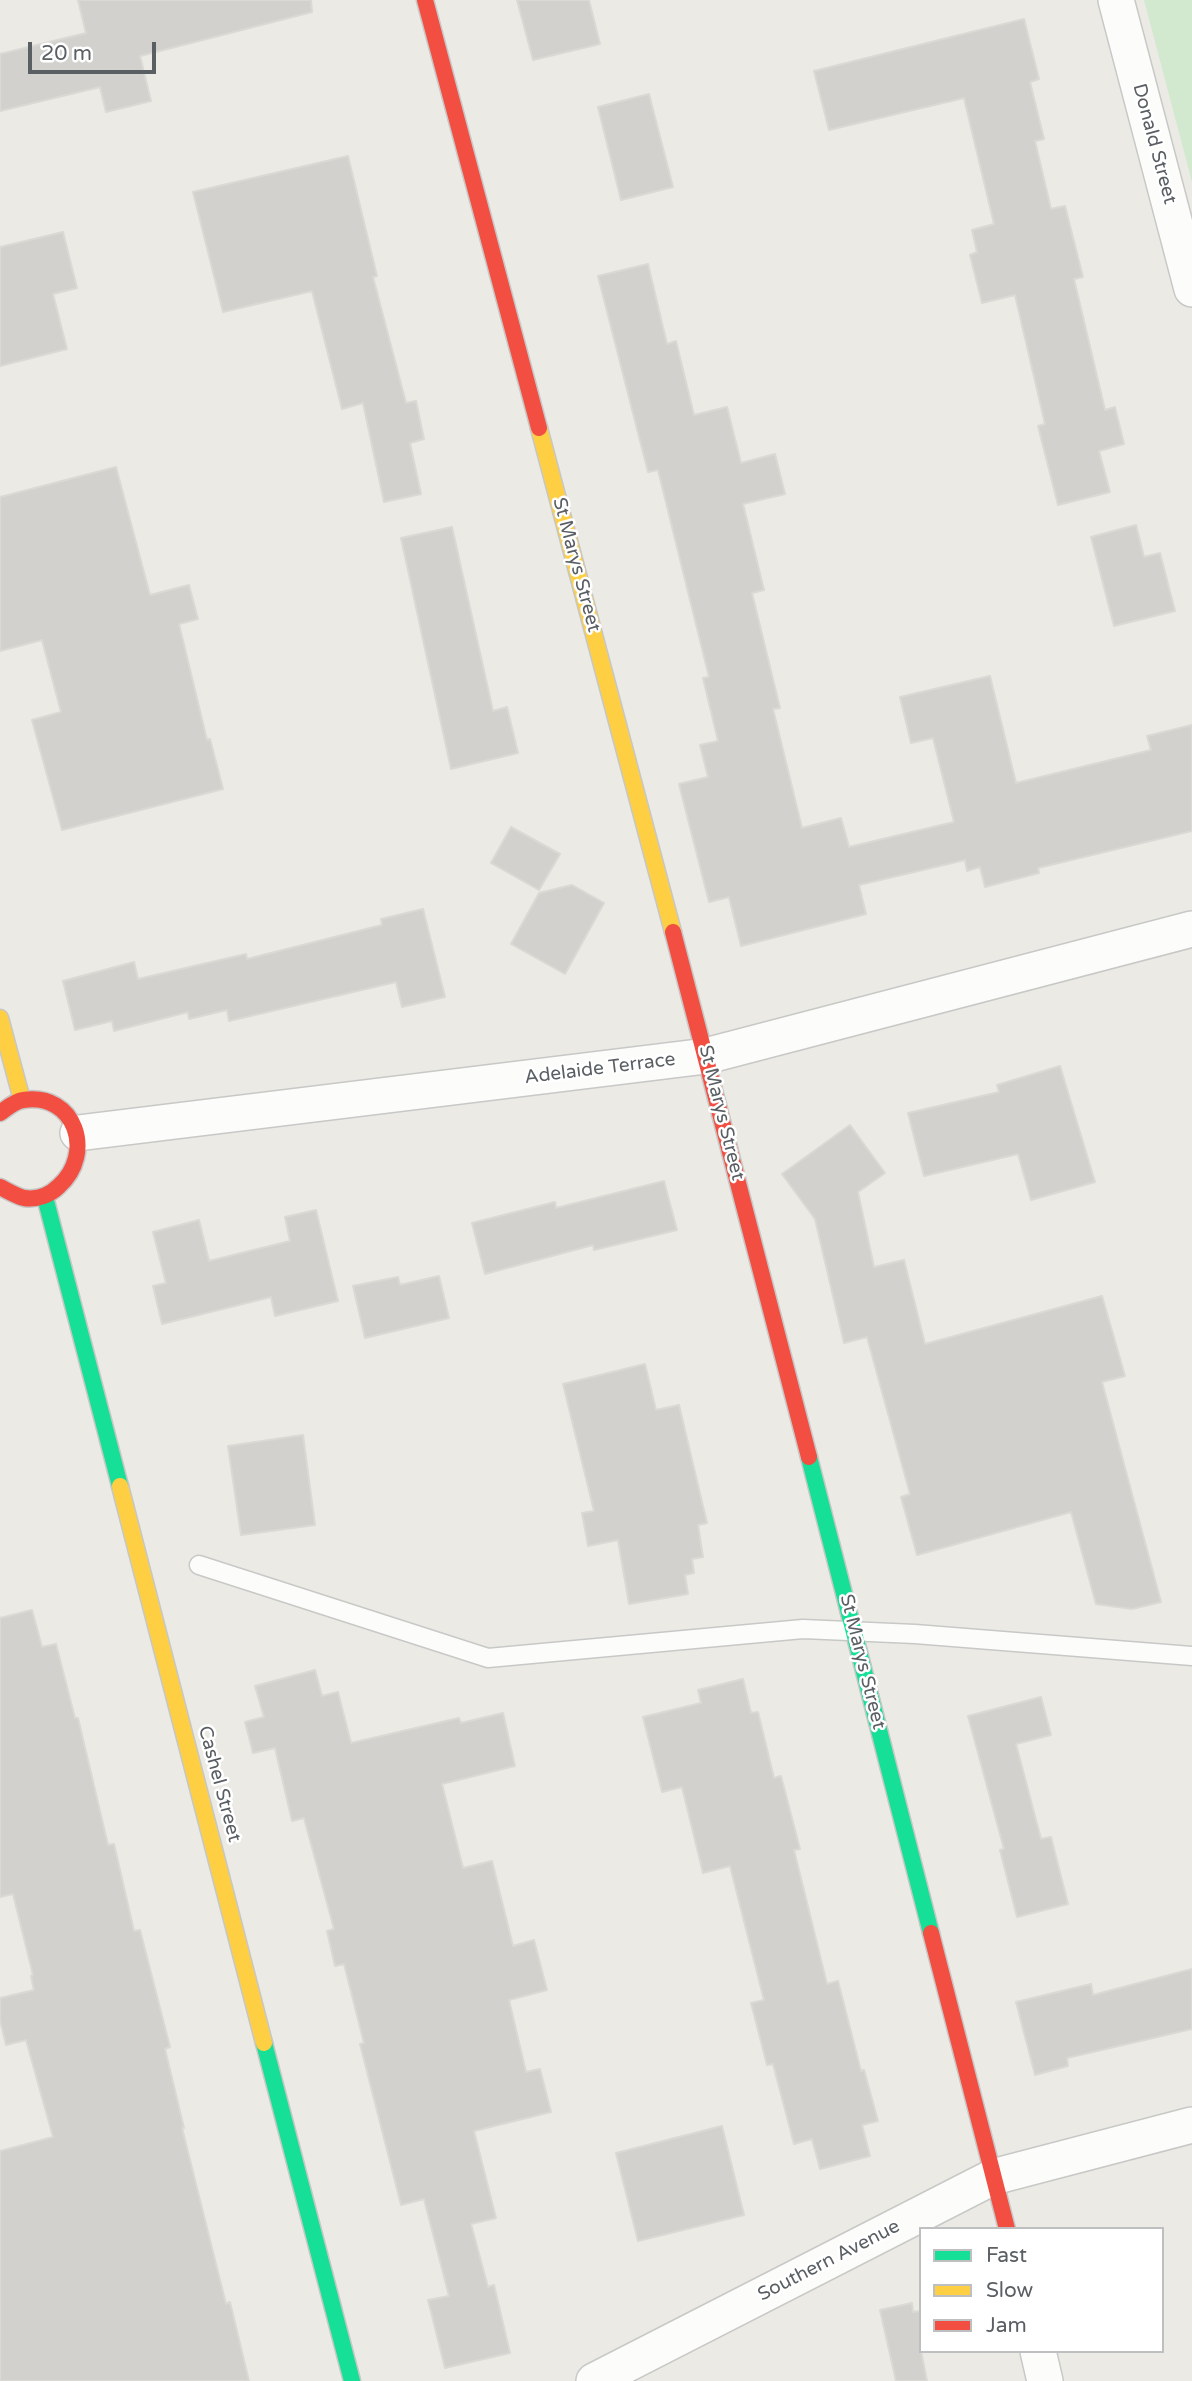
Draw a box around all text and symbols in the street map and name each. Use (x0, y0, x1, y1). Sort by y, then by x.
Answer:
scale bar (32, 28, 159, 72)
text: 20 m (41, 41, 92, 66)
street label: Donald Street (1127, 81, 1181, 207)
street label: St Marys Street (547, 495, 605, 635)
street label: St Marys Street (693, 1043, 749, 1183)
street label: Adelaide Terrace (523, 1048, 677, 1090)
street label: St Marys Street (834, 1592, 890, 1732)
street label: Cashel Street (193, 1723, 245, 1845)
street label: Southern Avenue (754, 2215, 904, 2307)
legend (919, 2227, 1164, 2353)
text: Fast (986, 2243, 1027, 2268)
text: Slow (986, 2278, 1033, 2303)
text: Jam (986, 2313, 1027, 2338)

